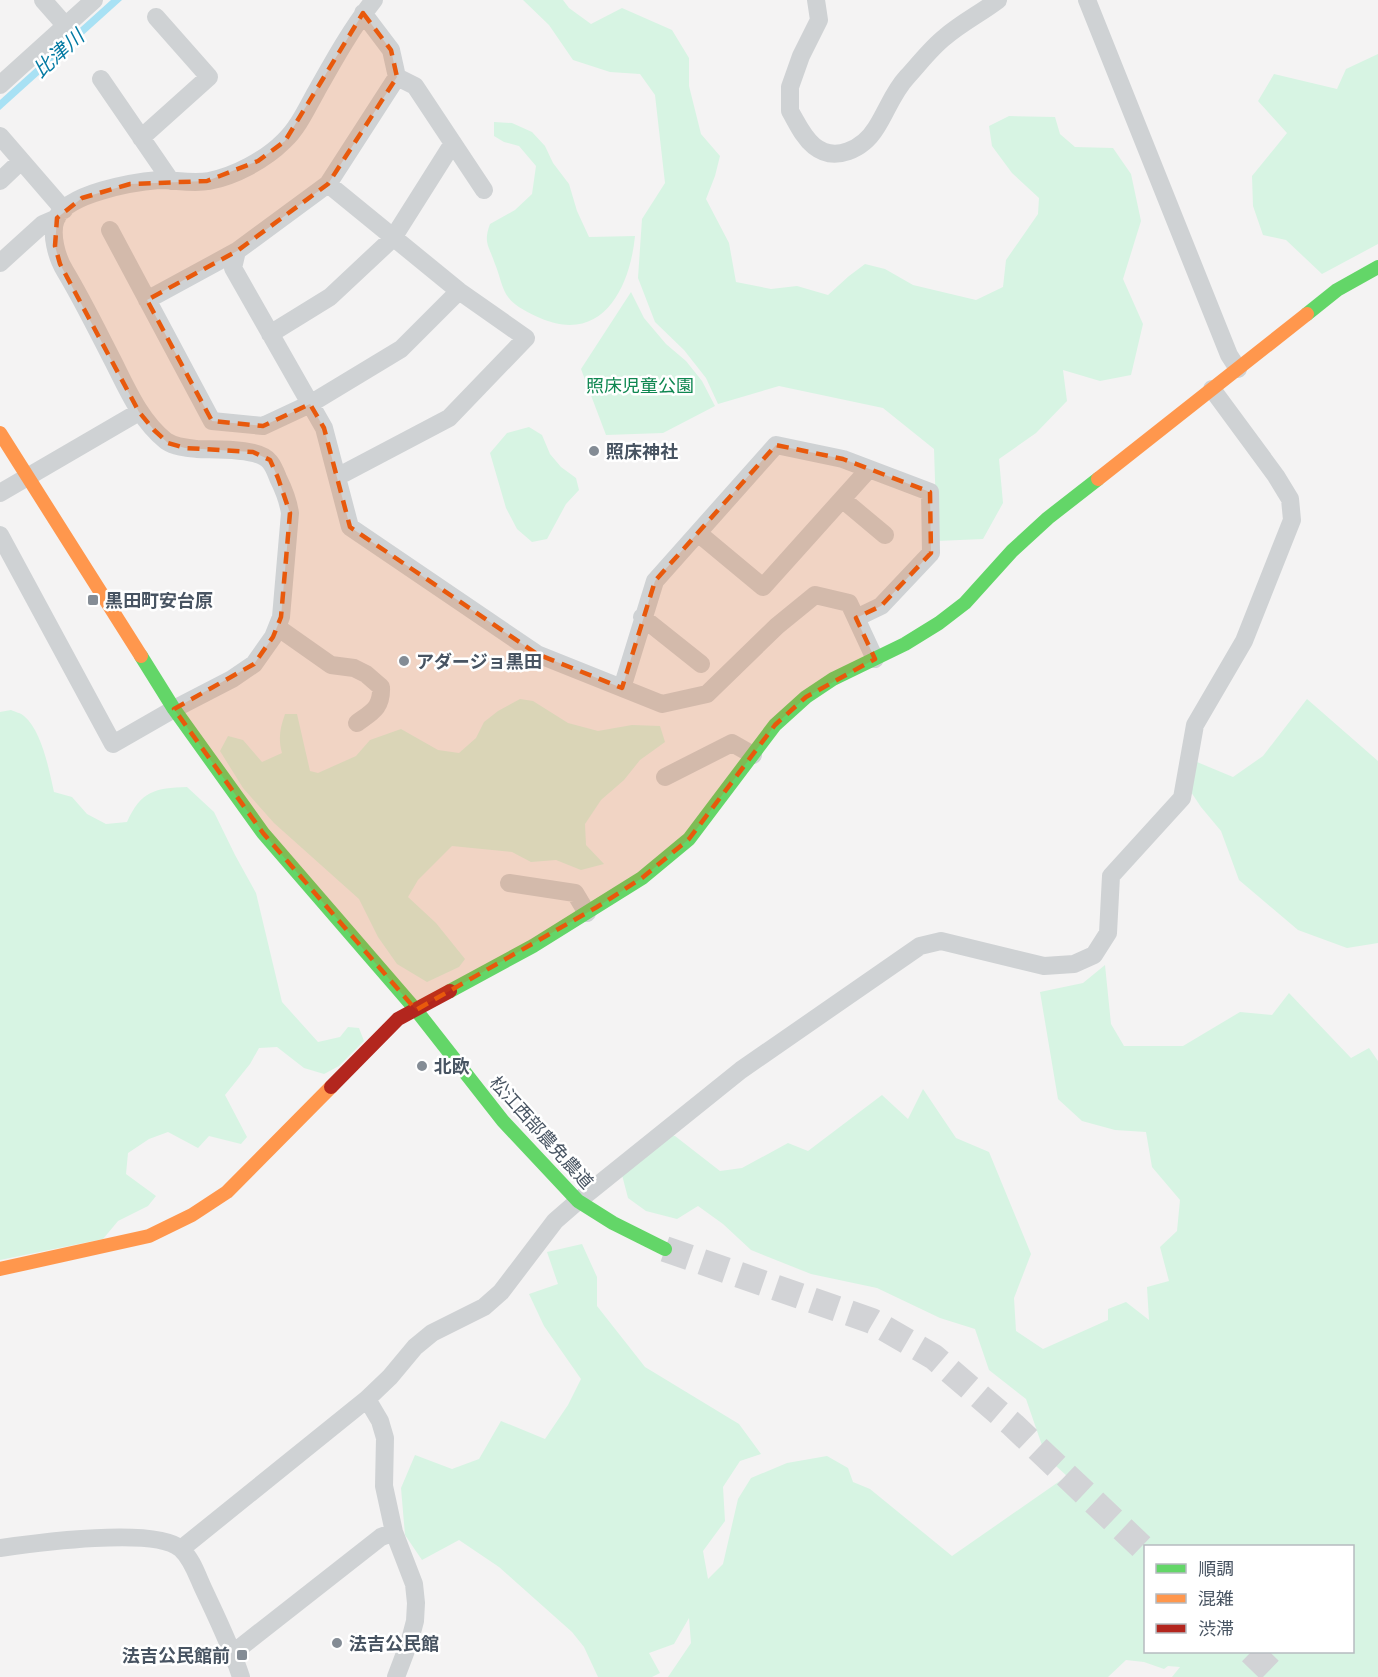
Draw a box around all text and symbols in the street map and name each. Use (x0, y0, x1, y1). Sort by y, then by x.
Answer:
water label: 比津川 (27, 22, 91, 83)
park label: 照床児童公園 (586, 373, 694, 397)
place label: 照床神社 (606, 439, 678, 463)
marker: 照床神社 (587, 444, 601, 458)
place label: 黒田町安台原 (105, 588, 213, 612)
marker: 黒田町安台原 (86, 593, 100, 607)
place label: アダージョ黒田 (416, 649, 542, 673)
marker: アダージョ黒田 (397, 654, 411, 668)
place label: 北欧 (434, 1054, 470, 1078)
marker: 北欧 (415, 1059, 429, 1073)
street label: 松江西部農免農道 (485, 1070, 599, 1194)
legend (1144, 1545, 1354, 1653)
text: 順調 (1198, 1556, 1234, 1580)
text: 混雑 (1198, 1586, 1234, 1610)
text: 渋滞 (1198, 1616, 1234, 1640)
place label: 法吉公民館 (349, 1631, 439, 1655)
marker: 法吉公民館 (330, 1636, 344, 1650)
place label: 法吉公民館前 (122, 1643, 230, 1667)
marker: 法吉公民館前 (235, 1648, 249, 1662)

